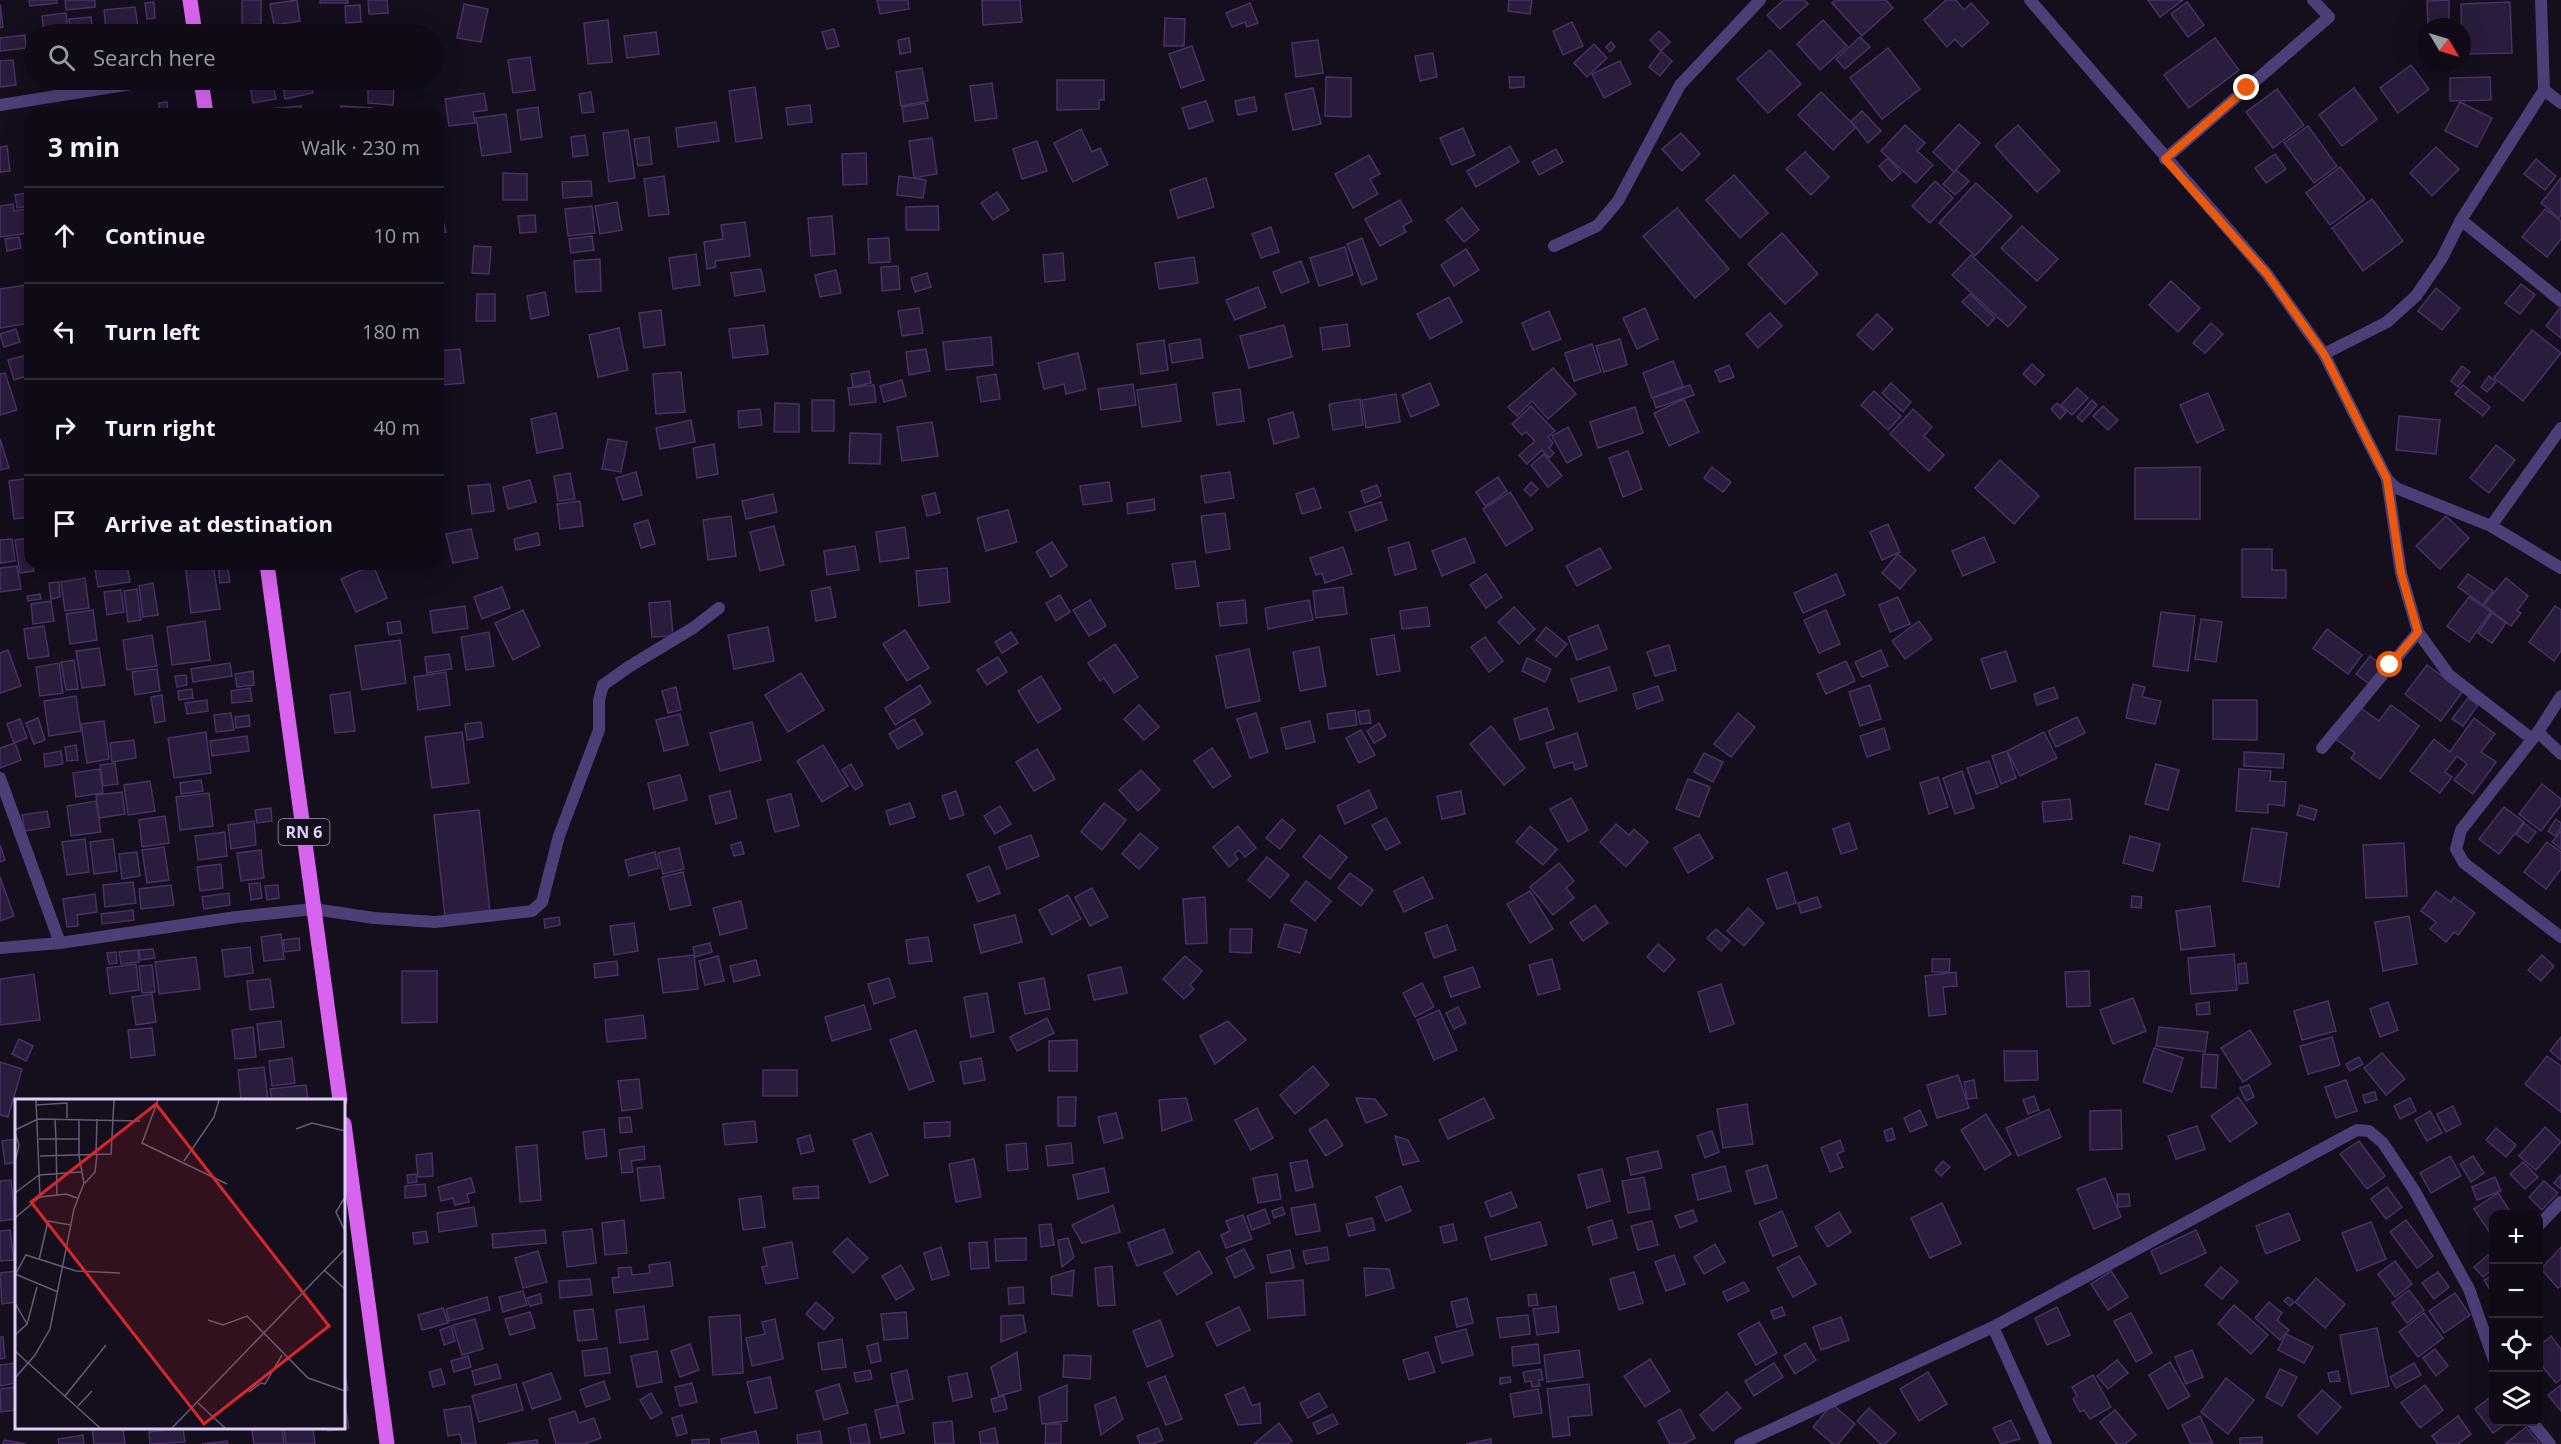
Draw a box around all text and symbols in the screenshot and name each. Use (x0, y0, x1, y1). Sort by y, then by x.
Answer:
north arrow (2417, 18, 2471, 72)
search box (24, 24, 444, 90)
icon: search (45, 41, 78, 74)
text: Search here (93, 42, 216, 72)
route end (2233, 74, 2259, 100)
text: 3 min (48, 129, 120, 165)
text: Walk · 230 m (301, 134, 420, 161)
icon: ahead (48, 219, 81, 252)
text: Continue (105, 220, 205, 250)
text: 10 m (373, 222, 420, 249)
icon: left (48, 315, 81, 348)
text: Turn left (105, 316, 200, 346)
text: 180 m (362, 318, 420, 345)
icon: right (48, 411, 81, 444)
text: Turn right (105, 412, 216, 442)
text: 40 m (373, 414, 420, 441)
icon: arrive (48, 507, 81, 540)
text: Arrive at destination (105, 508, 333, 538)
route start (2376, 651, 2402, 677)
road number: RN 6 (278, 819, 330, 845)
inset map (15, 1099, 345, 1429)
map controls (2489, 1210, 2543, 1426)
button: + (2489, 1210, 2543, 1264)
button: − (2489, 1264, 2543, 1318)
button: locate (2489, 1318, 2543, 1372)
button: layers (2489, 1372, 2543, 1426)

